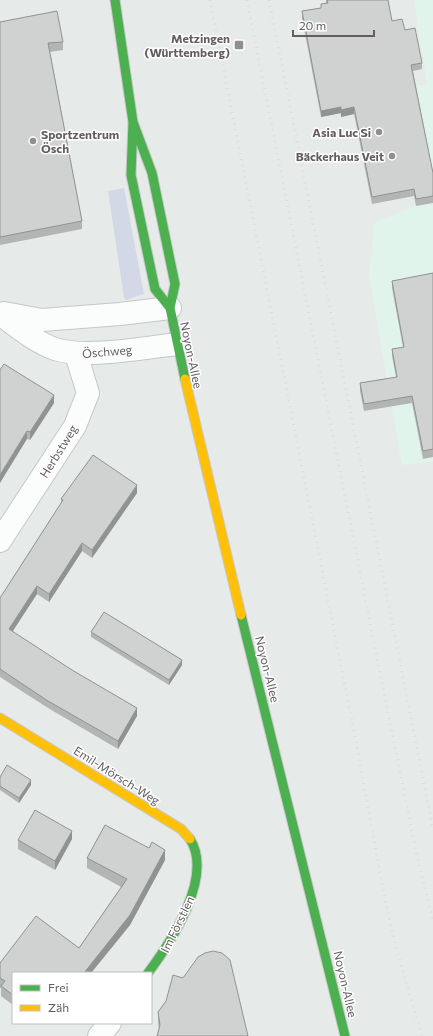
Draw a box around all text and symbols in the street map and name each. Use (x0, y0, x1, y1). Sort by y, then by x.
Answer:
scale bar (293, 12, 374, 38)
text: 20 m (299, 18, 326, 32)
place label: Metzingen (Württemberg) (145, 31, 230, 59)
marker: Metzingen (Württemberg) (233, 39, 245, 51)
place label: Asia Luc Si (312, 125, 371, 139)
place label: Sportzentrum Ösch (41, 127, 119, 155)
marker: Asia Luc Si (374, 127, 384, 137)
marker: Sportzentrum Ösch (28, 136, 38, 146)
place label: Bäckerhaus Veit (296, 149, 384, 163)
marker: Bäckerhaus Veit (387, 151, 397, 161)
street label: Noyon-Allee (178, 320, 206, 390)
street label: Öschweg (81, 342, 133, 360)
street label: Herbstweg (36, 422, 80, 480)
street label: Noyon-Allee (253, 634, 283, 704)
street label: Emil-Mörsch-Weg (71, 743, 163, 807)
street label: Im Förstlen (157, 893, 197, 955)
street label: Noyon-Allee (332, 949, 360, 1019)
legend (12, 972, 152, 1024)
text: Frei (48, 980, 69, 994)
text: Zäh (48, 1000, 69, 1014)

